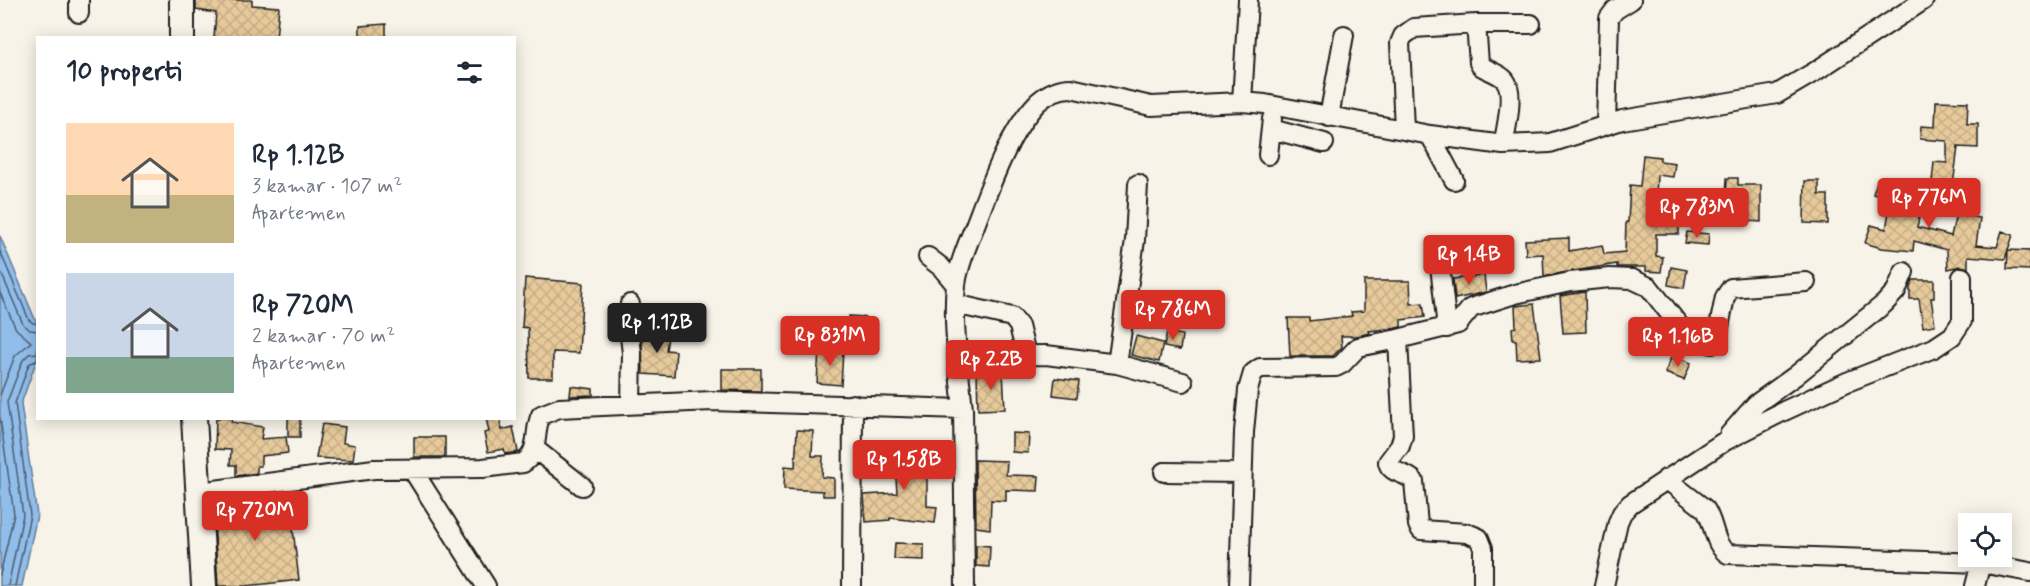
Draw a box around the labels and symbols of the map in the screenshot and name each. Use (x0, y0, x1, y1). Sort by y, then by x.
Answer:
pin: Rp 776M (1874, 178, 1984, 229)
pin: Rp 783M (1642, 188, 1752, 239)
pin: Rp 1.4B (1414, 235, 1524, 286)
pin: Rp 786M (1118, 290, 1228, 341)
pin: Rp 1.12B (595, 303, 719, 354)
pin: Rp 831M (775, 316, 885, 367)
pin: Rp 1.16B (1616, 317, 1740, 368)
pin: Rp 2.2B (936, 340, 1046, 391)
pin: Rp 1.58B (842, 440, 966, 491)
pin: Rp 720M (200, 491, 310, 542)

